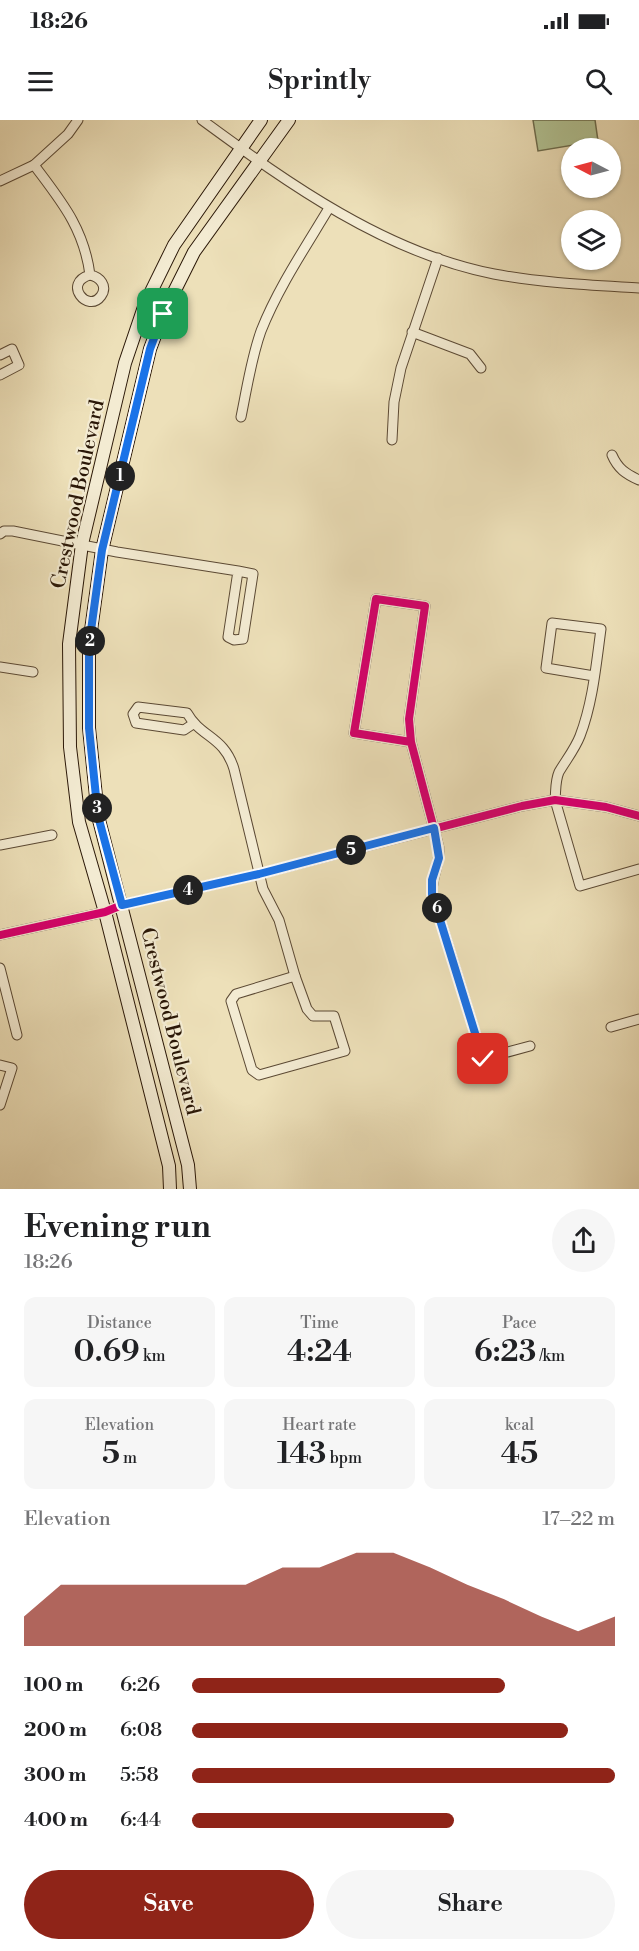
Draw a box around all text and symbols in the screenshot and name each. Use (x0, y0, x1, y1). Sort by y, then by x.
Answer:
text: 18:26 (30, 8, 88, 35)
text: Sprintly (268, 64, 371, 98)
icon: menu (24, 65, 57, 98)
icon: search (582, 65, 615, 98)
north arrow (561, 138, 621, 198)
map controls (561, 138, 621, 270)
button: layers (561, 210, 621, 270)
pin (137, 288, 188, 339)
icon: arrive (146, 297, 179, 330)
street label: Crestwood Boulevard (46, 397, 111, 591)
pin: 1 (105, 461, 135, 491)
text: 1 (116, 466, 124, 486)
pin: 2 (75, 626, 105, 656)
text: 2 (85, 631, 95, 651)
pin: 3 (82, 793, 112, 823)
text: 3 (92, 798, 102, 818)
pin: 5 (336, 835, 366, 865)
text: 5 (346, 840, 356, 860)
pin: 4 (173, 875, 203, 905)
text: 4 (183, 880, 193, 900)
pin: 6 (422, 893, 452, 923)
text: 6 (432, 898, 442, 918)
street label: Crestwood Boulevard (134, 925, 205, 1118)
pin (457, 1033, 508, 1084)
icon: check (466, 1042, 499, 1075)
text: Evening run (24, 1207, 211, 1248)
button: share (552, 1209, 615, 1272)
text: 18:26 (24, 1250, 73, 1275)
text: Distance (87, 1313, 152, 1333)
text: Time (300, 1313, 339, 1333)
text: Pace (502, 1313, 537, 1333)
text: 0.69 (74, 1333, 140, 1371)
text: 4:24 (287, 1333, 352, 1371)
text: 6:23 (474, 1333, 536, 1371)
text: km (140, 1346, 165, 1366)
text: /km (536, 1346, 565, 1366)
text: Elevation (85, 1415, 154, 1435)
text: Heart rate (283, 1415, 356, 1435)
text: kcal (505, 1415, 534, 1435)
text: 5 (102, 1435, 120, 1473)
text: 143 (277, 1435, 326, 1473)
text: 45 (501, 1435, 538, 1473)
text: m (120, 1448, 137, 1468)
text: bpm (326, 1448, 362, 1468)
text: Elevation (24, 1507, 111, 1532)
text: 17–22 m (542, 1507, 615, 1532)
text: 100 m (24, 1673, 83, 1698)
text: 6:26 (120, 1673, 160, 1698)
text: 200 m (24, 1718, 87, 1743)
text: 6:08 (120, 1718, 162, 1743)
text: 300 m (24, 1763, 87, 1788)
text: 5:58 (120, 1763, 159, 1788)
text: 400 m (24, 1808, 88, 1833)
text: 6:44 (120, 1808, 161, 1833)
button: Save (24, 1870, 314, 1939)
button: Share (326, 1870, 615, 1939)

